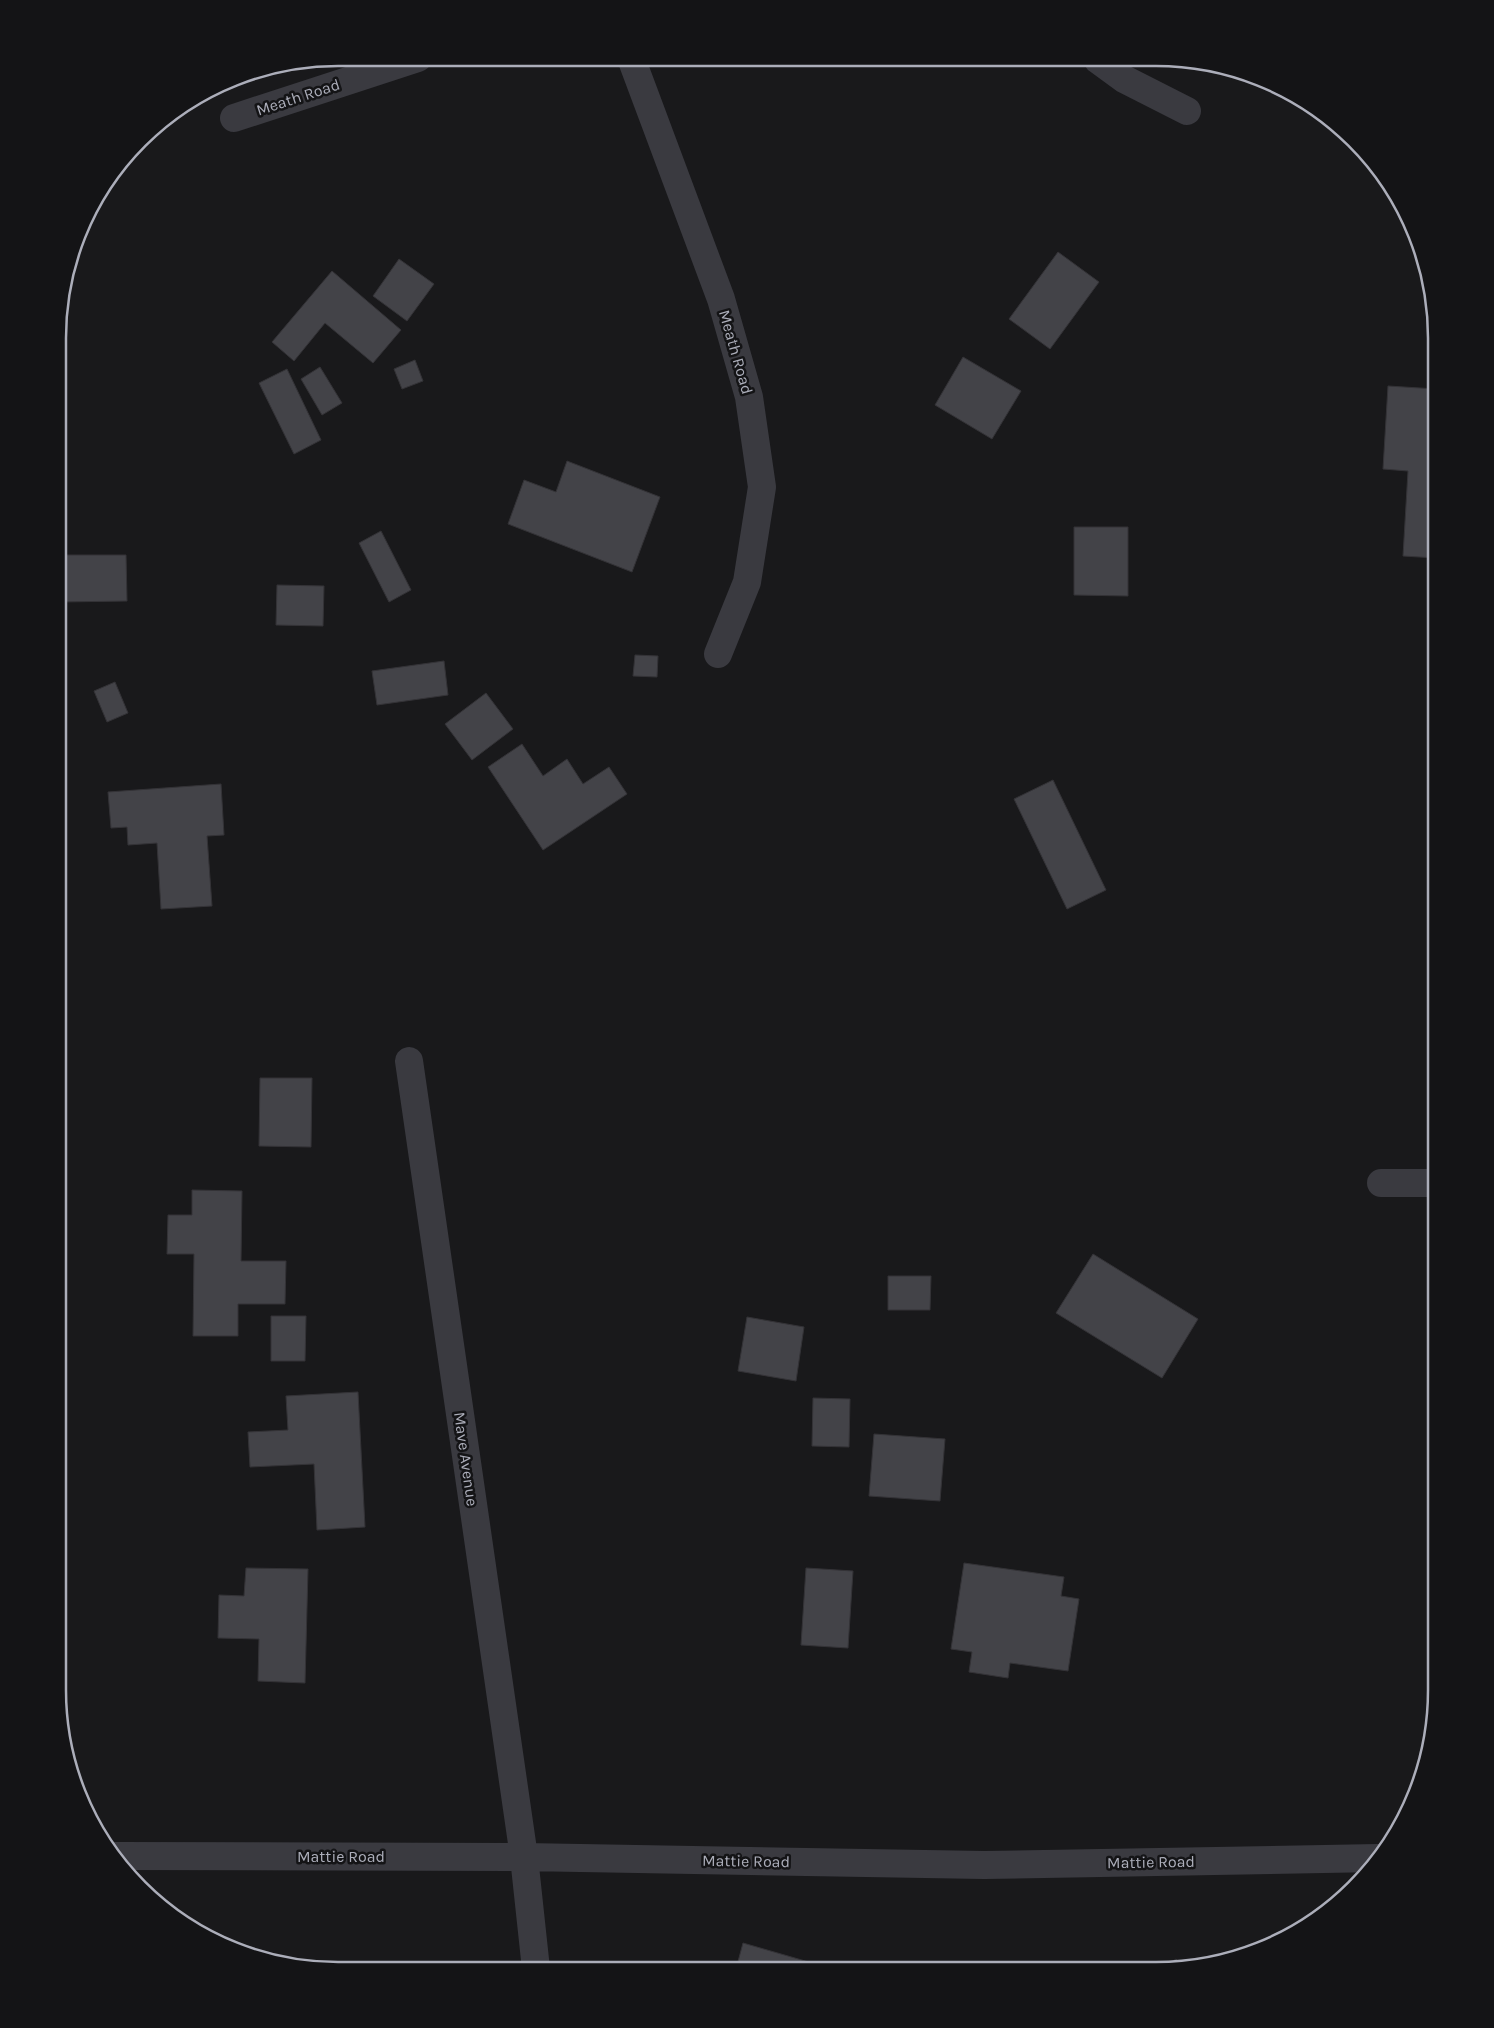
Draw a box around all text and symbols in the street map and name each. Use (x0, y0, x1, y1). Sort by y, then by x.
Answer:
street label: Meath Road (254, 75, 342, 119)
street label: Meath Road (715, 308, 757, 396)
street label: Mave Avenue (450, 1411, 482, 1507)
street label: Mattie Road (297, 1847, 385, 1866)
street label: Mattie Road (702, 1851, 790, 1871)
street label: Mattie Road (1107, 1852, 1195, 1872)

